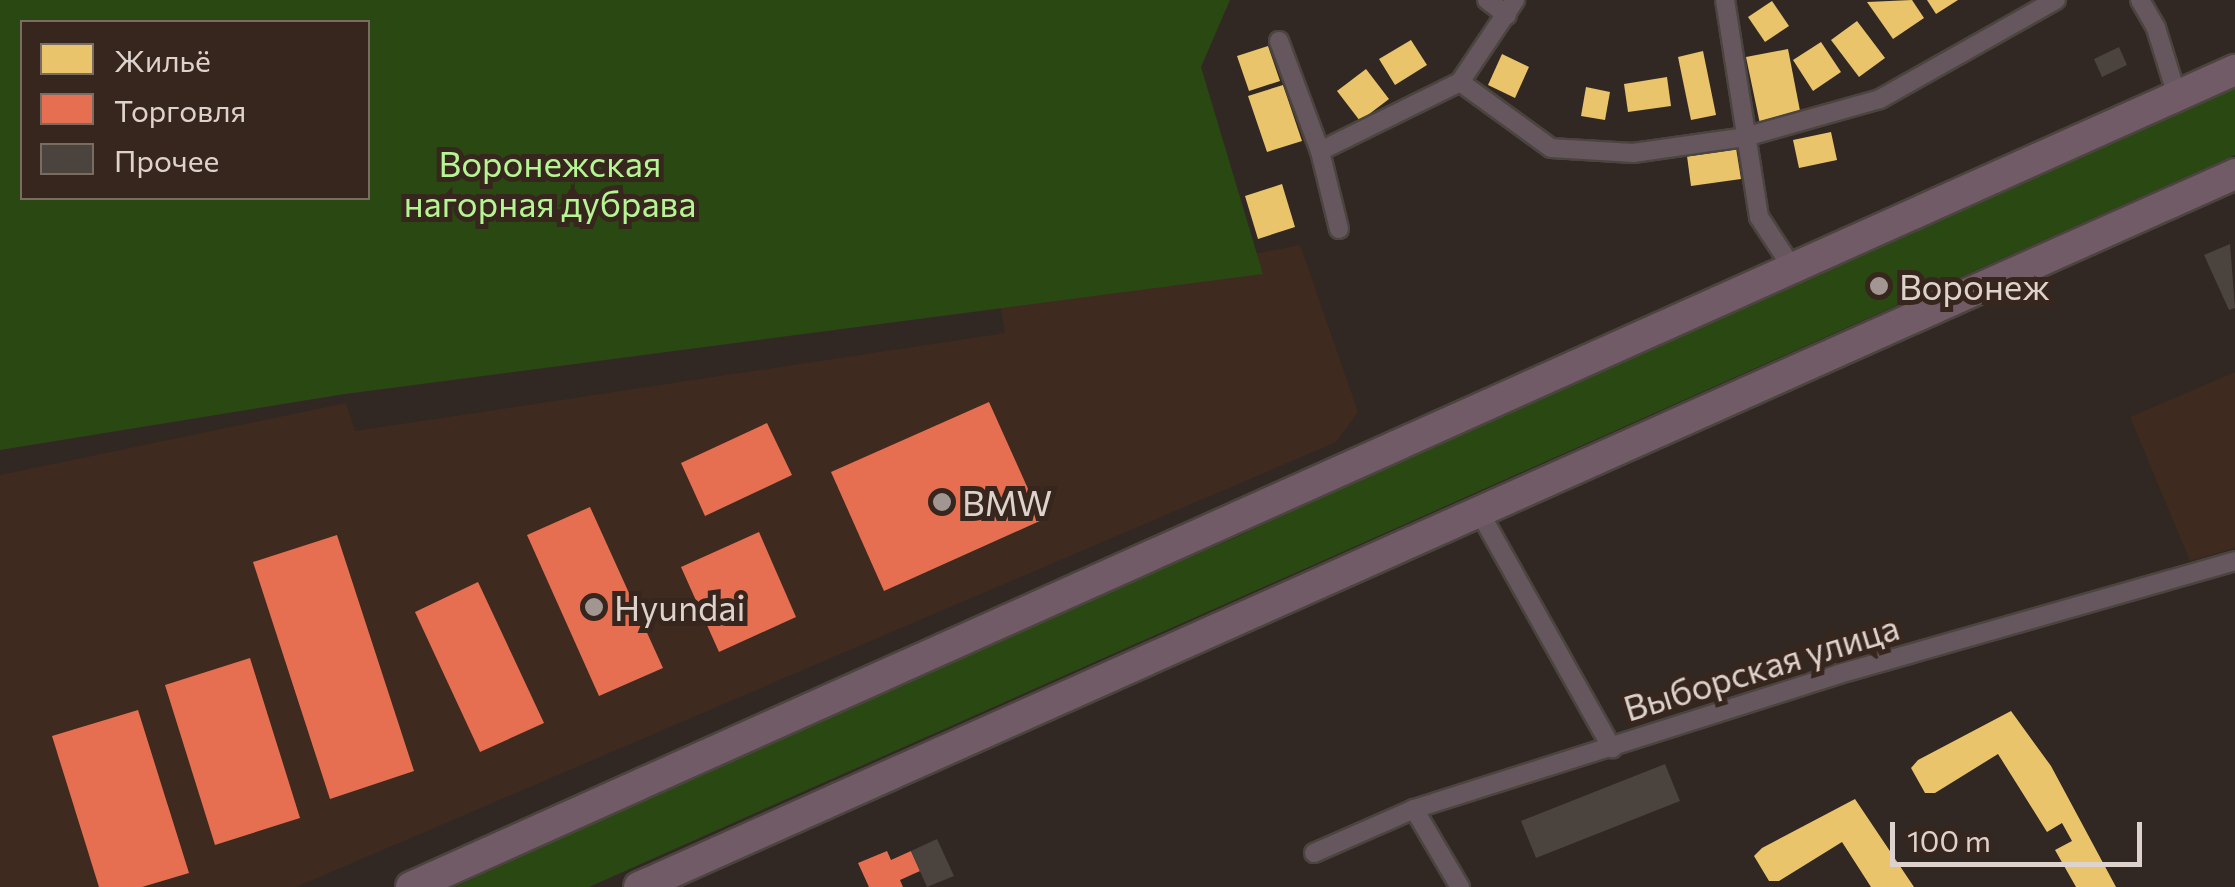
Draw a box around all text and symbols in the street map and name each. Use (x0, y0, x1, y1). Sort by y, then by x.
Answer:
legend (20, 20, 370, 200)
text: Жильё (114, 41, 211, 78)
text: Торговля (114, 91, 246, 128)
text: Прочее (114, 141, 219, 178)
park label: Воронежская нагорная дубрава (404, 142, 696, 224)
place label: Воронеж (1899, 265, 2050, 307)
marker: Воронеж (1868, 275, 1890, 297)
place label: BMW (962, 481, 1052, 523)
marker: BMW (931, 491, 953, 513)
place label: Hyundai (614, 586, 745, 628)
marker: Hyundai (583, 596, 605, 618)
street label: Выборская улица (1618, 605, 1904, 729)
scale bar (1895, 802, 2148, 864)
text: 100 m (1907, 821, 1991, 858)

